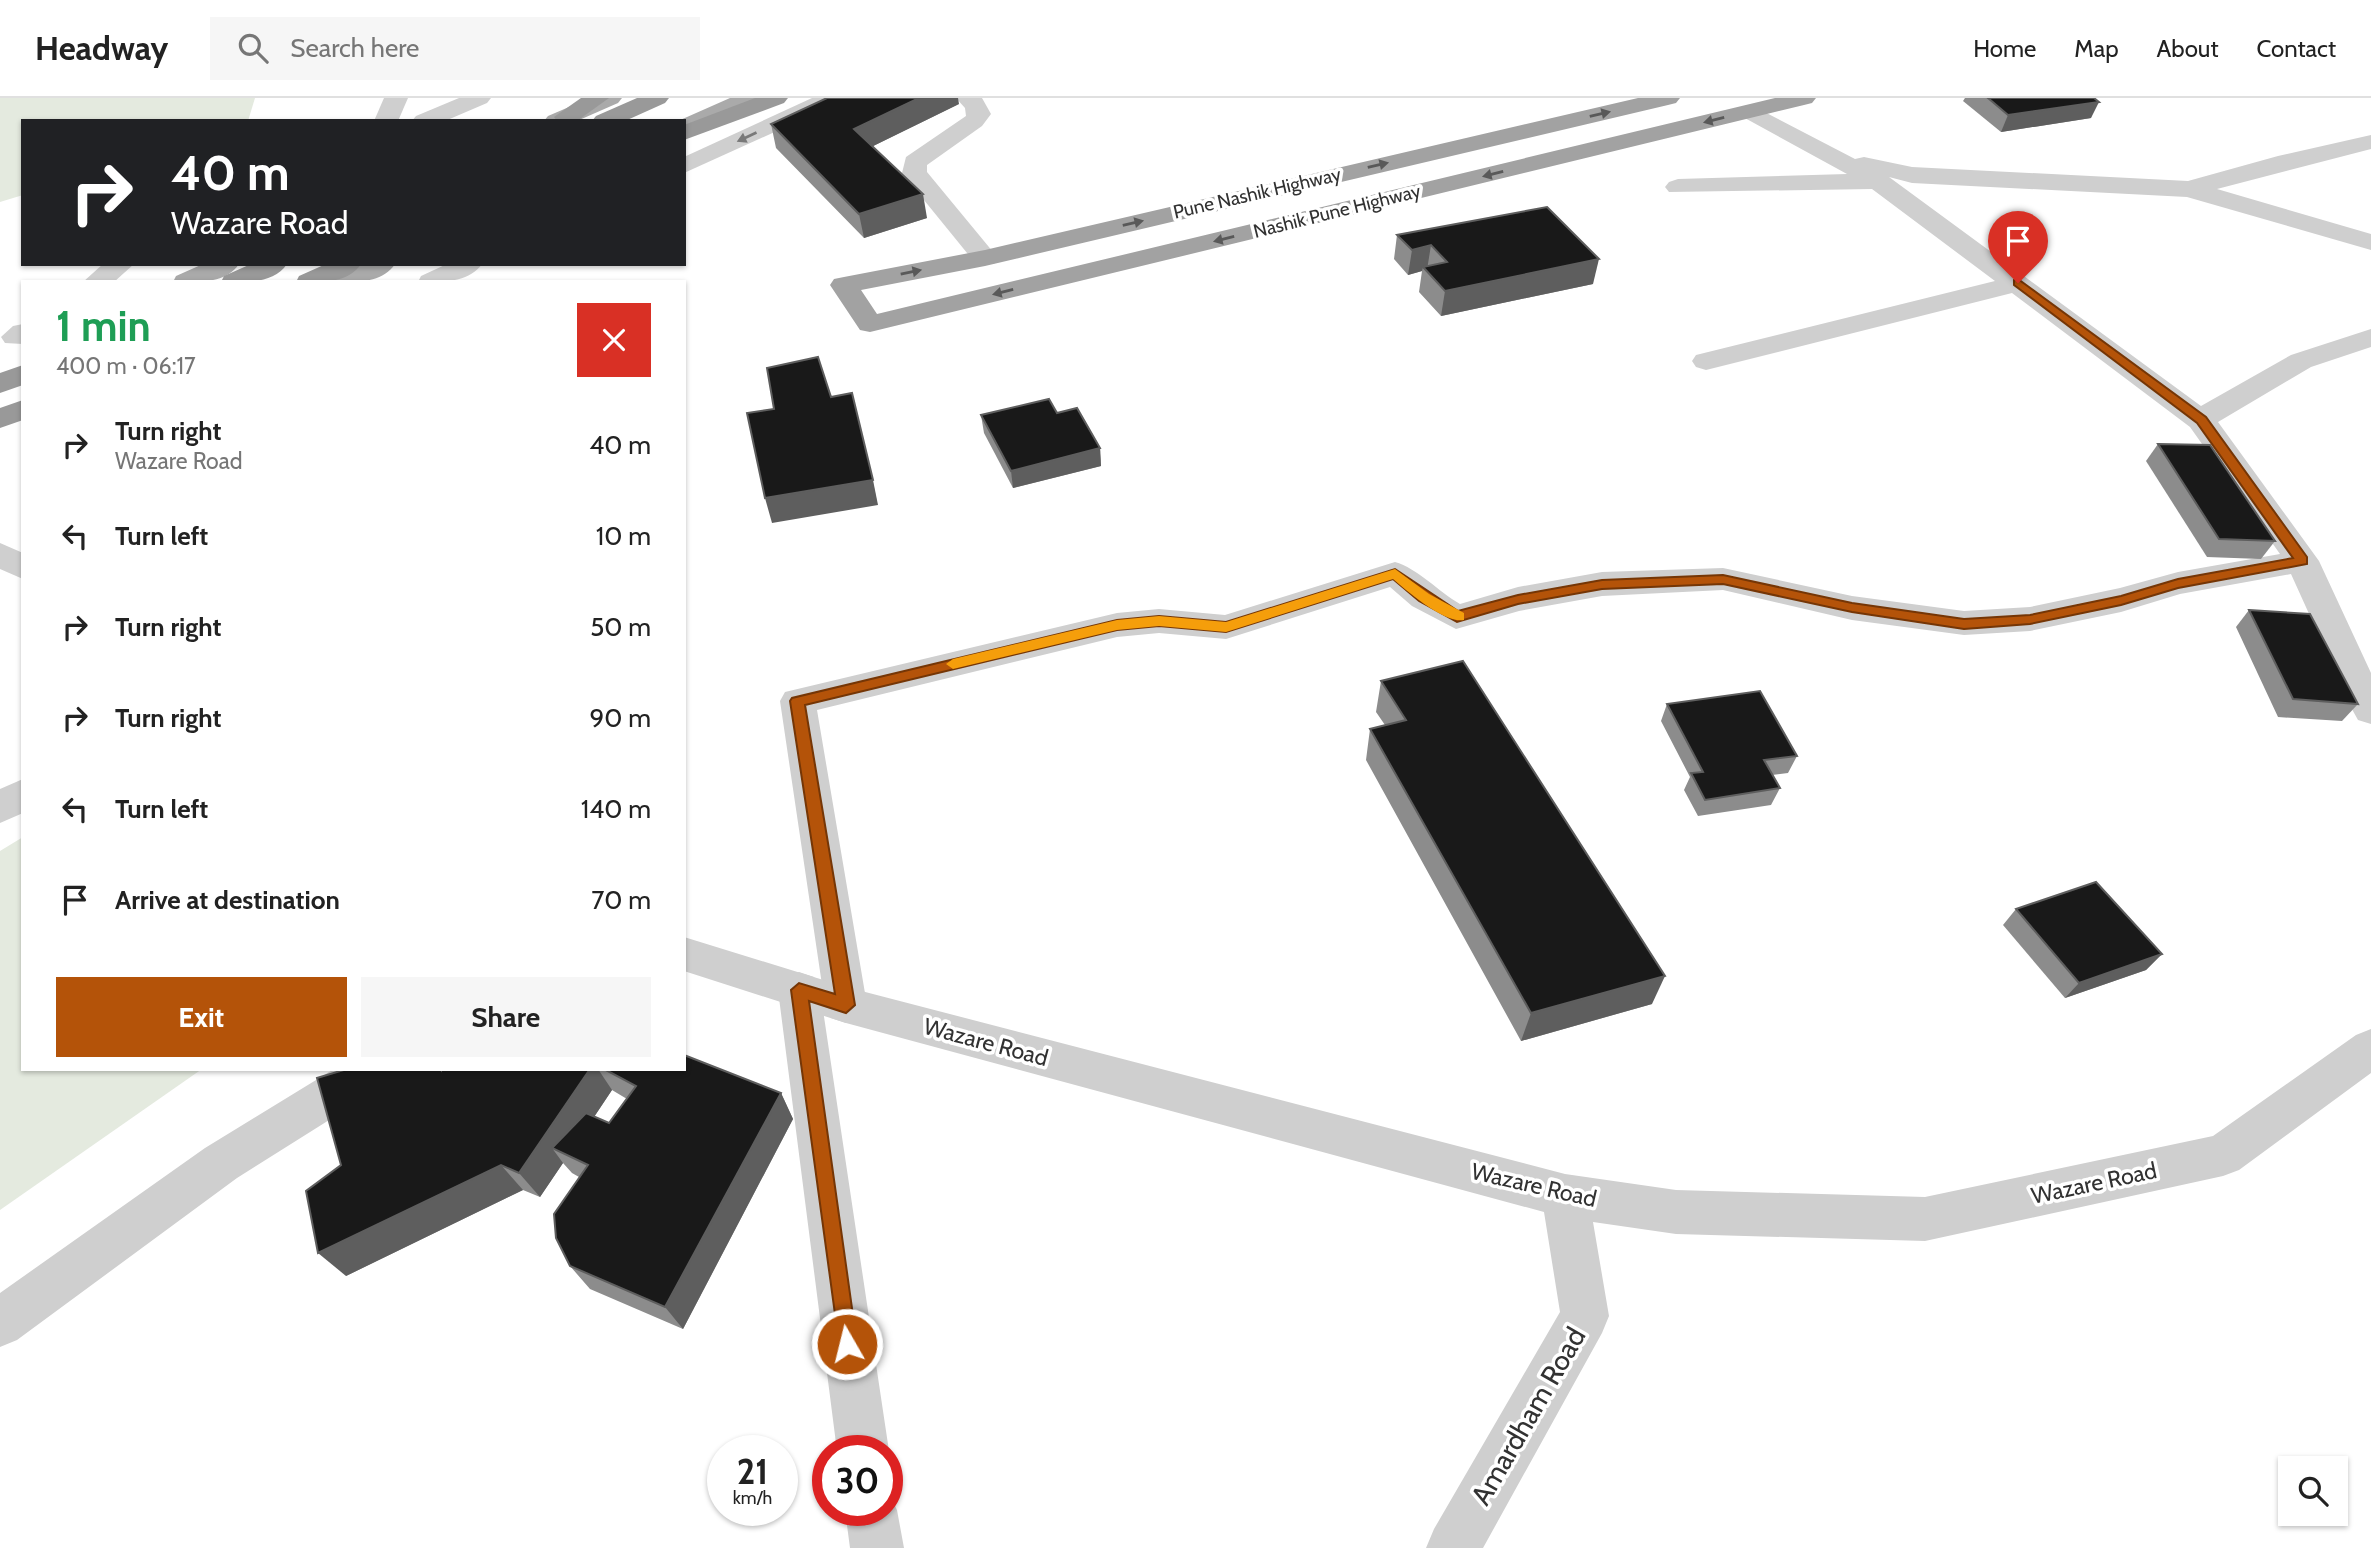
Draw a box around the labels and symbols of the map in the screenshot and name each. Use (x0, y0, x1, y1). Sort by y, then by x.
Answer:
one-way arrow (1589, 108, 1611, 119)
one-way arrow (1703, 115, 1725, 126)
one-way arrow (737, 131, 757, 143)
one-way arrow (1367, 159, 1389, 170)
street label: Pune Nashik Highway (1171, 162, 1344, 224)
one-way arrow (1482, 169, 1504, 180)
street label: Nashik Pune Highway (1251, 179, 1423, 243)
pin (1988, 211, 2048, 283)
one-way arrow (1122, 217, 1144, 228)
one-way arrow (1213, 233, 1235, 244)
one-way arrow (900, 266, 922, 277)
one-way arrow (992, 287, 1014, 298)
street label: Wazare Road (921, 1012, 1051, 1072)
street label: Wazare Road (2029, 1156, 2159, 1210)
street label: Wazare Road (1469, 1157, 1599, 1213)
position arrow (810, 1307, 884, 1381)
street label: Amardham Road (1463, 1321, 1593, 1511)
speed limit sign: 30 (812, 1435, 903, 1526)

